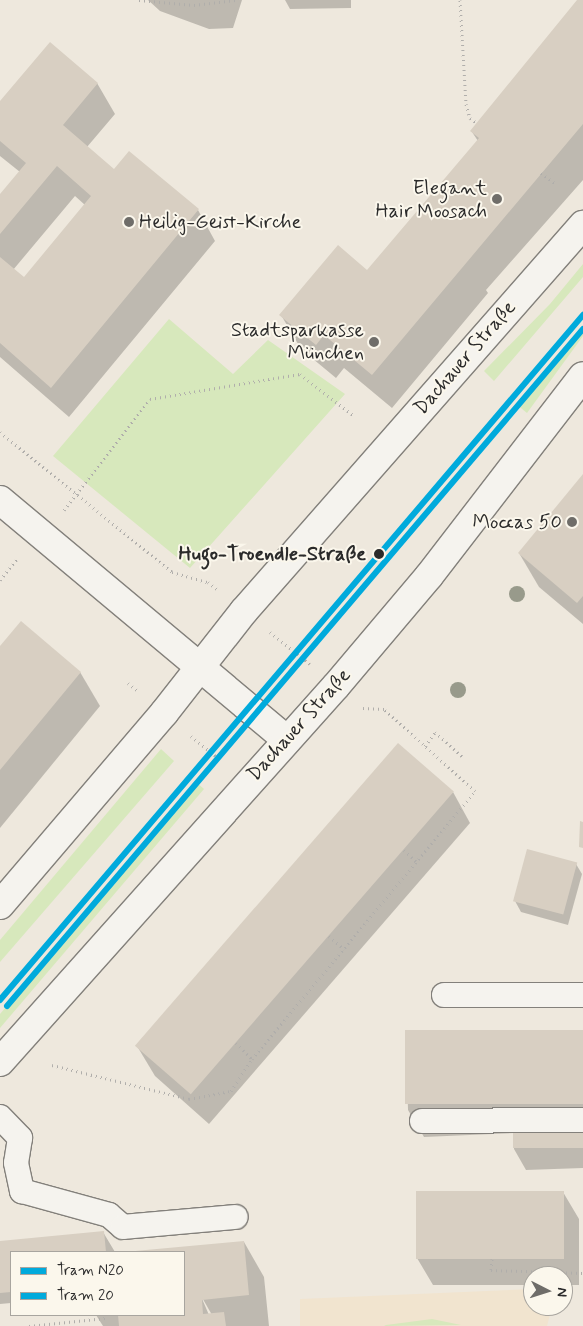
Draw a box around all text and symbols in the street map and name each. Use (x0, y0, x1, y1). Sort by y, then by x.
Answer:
place label: Elegant Hair Moosach (371, 176, 487, 223)
marker: Elegant Hair Moosach (491, 193, 503, 205)
place label: Heilig-Geist-Kirche (139, 210, 301, 234)
marker: Heilig-Geist-Kirche (123, 216, 135, 228)
street label: Dachauer Straße (409, 296, 521, 420)
place label: Stadtsparkasse München (231, 319, 364, 366)
marker: Stadtsparkasse München (368, 336, 380, 348)
place label: Moccas 50 (473, 510, 562, 534)
marker: Moccas 50 (566, 516, 578, 528)
place label: Hugo-Troendle-Straße (179, 542, 366, 566)
marker: Hugo-Troendle-Straße (370, 545, 388, 563)
street label: Dachauer Straße (242, 664, 356, 786)
legend (10, 1251, 185, 1316)
text: Tram N20 (57, 1261, 124, 1281)
north arrow (523, 1266, 573, 1316)
text: Tram 20 (57, 1286, 114, 1306)
text: N (553, 1287, 571, 1298)

